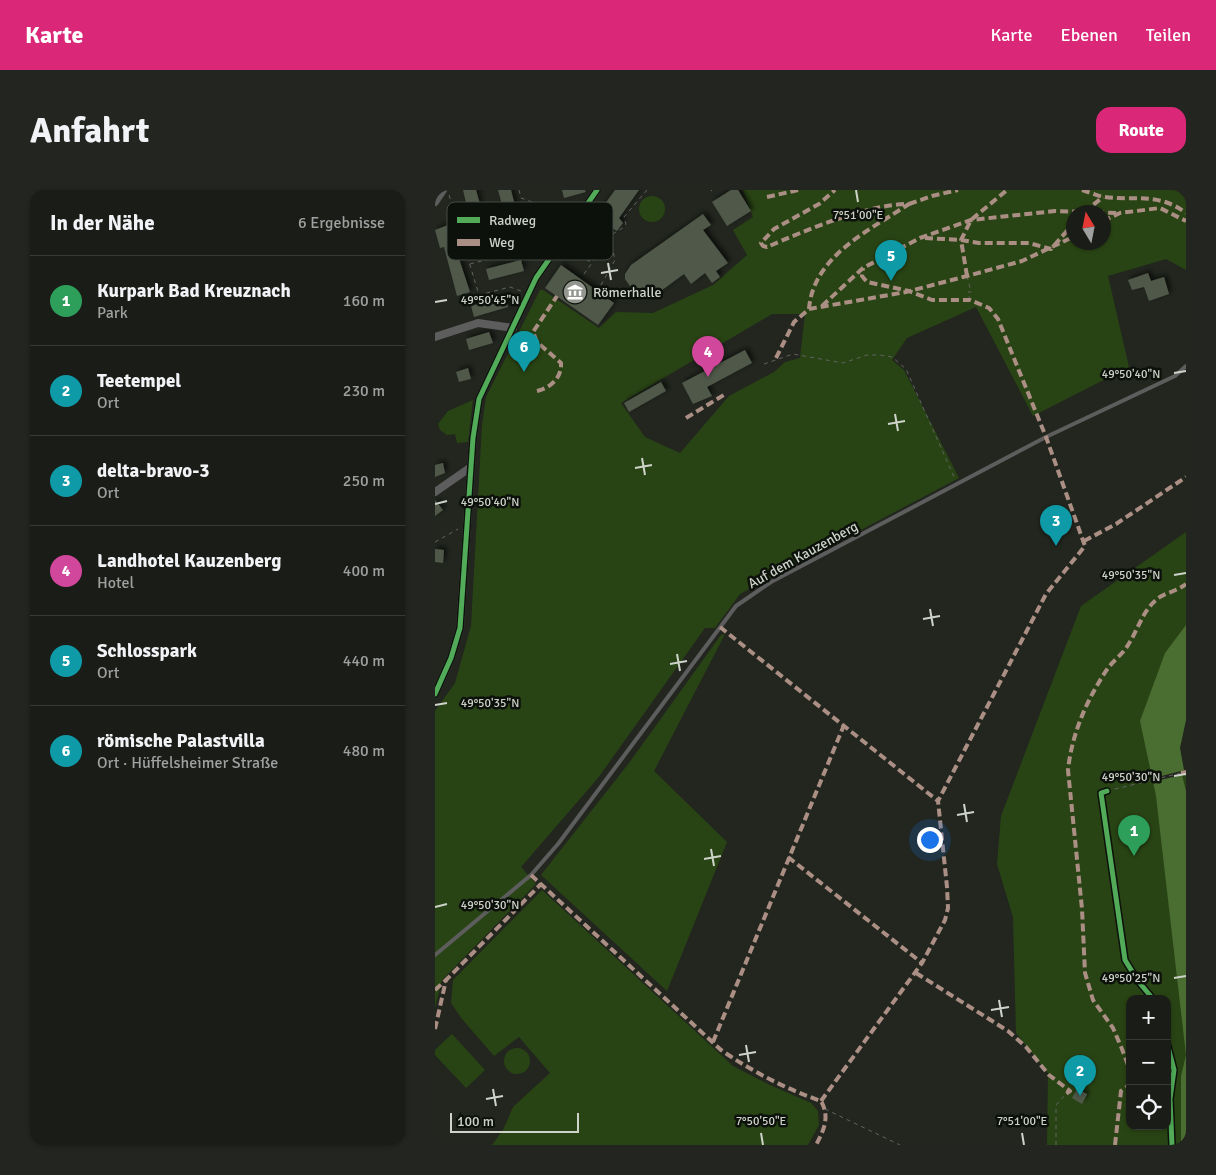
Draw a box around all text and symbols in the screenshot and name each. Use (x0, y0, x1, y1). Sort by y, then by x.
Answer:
text: Karte (25, 20, 83, 50)
text: Karte (990, 24, 1032, 46)
text: Ebenen (1060, 24, 1118, 46)
text: Teilen (1146, 24, 1191, 46)
button: Route (1096, 107, 1186, 153)
text: Anfahrt (30, 109, 149, 152)
legend (447, 202, 613, 260)
north arrow (1066, 205, 1111, 250)
text: 7°51'00"E (833, 208, 884, 223)
text: In der Nähe (50, 210, 155, 236)
text: Radweg (489, 212, 536, 229)
text: 6 Ergebnisse (298, 213, 385, 233)
text: Weg (489, 234, 515, 251)
pin: 5 (875, 240, 907, 281)
text: Kurpark Bad Kreuznach (97, 279, 291, 303)
museum icon: Römerhalle (562, 279, 588, 305)
place label: Römerhalle (593, 284, 661, 301)
text: 1 (62, 291, 70, 311)
text: 160 m (343, 291, 385, 311)
text: 49°50'45"N (461, 293, 519, 308)
text: Park (97, 303, 128, 323)
pin: 6 (508, 331, 540, 372)
pin: 4 (692, 336, 724, 377)
text: 49°50'40"N (1102, 367, 1160, 382)
text: Teetempel (97, 369, 181, 393)
text: 2 (62, 381, 70, 401)
text: 230 m (343, 381, 385, 401)
text: Ort (97, 393, 119, 413)
text: delta-bravo-3 (97, 459, 210, 483)
text: 3 (62, 471, 70, 491)
text: 250 m (343, 471, 385, 491)
text: Ort (97, 483, 119, 503)
text: 49°50'40"N (461, 495, 519, 510)
pin: 3 (1040, 505, 1072, 546)
street label: Auf dem Kauzenberg (745, 518, 861, 592)
text: Landhotel Kauzenberg (97, 549, 281, 573)
text: 4 (62, 561, 70, 581)
text: 400 m (343, 561, 385, 581)
text: 49°50'35"N (1102, 568, 1160, 583)
text: Hotel (97, 573, 134, 593)
text: Schlosspark (97, 639, 197, 663)
text: 5 (62, 651, 70, 671)
text: 440 m (343, 651, 385, 671)
text: Ort (97, 663, 119, 683)
text: 49°50'35"N (461, 696, 519, 711)
text: römische Palastvilla (97, 729, 265, 753)
text: 6 (62, 741, 70, 761)
text: 480 m (343, 741, 385, 761)
text: Ort · Hüffelsheimer Straße (97, 753, 278, 773)
text: 49°50'30"N (1102, 770, 1160, 785)
pin: 1 (1118, 815, 1150, 856)
your location (917, 827, 943, 853)
text: 49°50'30"N (461, 898, 519, 913)
text: 49°50'25"N (1102, 971, 1160, 986)
map controls (1126, 995, 1171, 1130)
button: + (1126, 995, 1171, 1040)
button: − (1126, 1040, 1171, 1085)
pin: 2 (1064, 1055, 1096, 1096)
button: locate (1126, 1085, 1171, 1130)
scale bar (450, 1110, 579, 1133)
text: 100 m (457, 1113, 494, 1130)
text: 7°50'50"E (736, 1114, 787, 1129)
text: 7°51'00"E (997, 1114, 1048, 1129)

